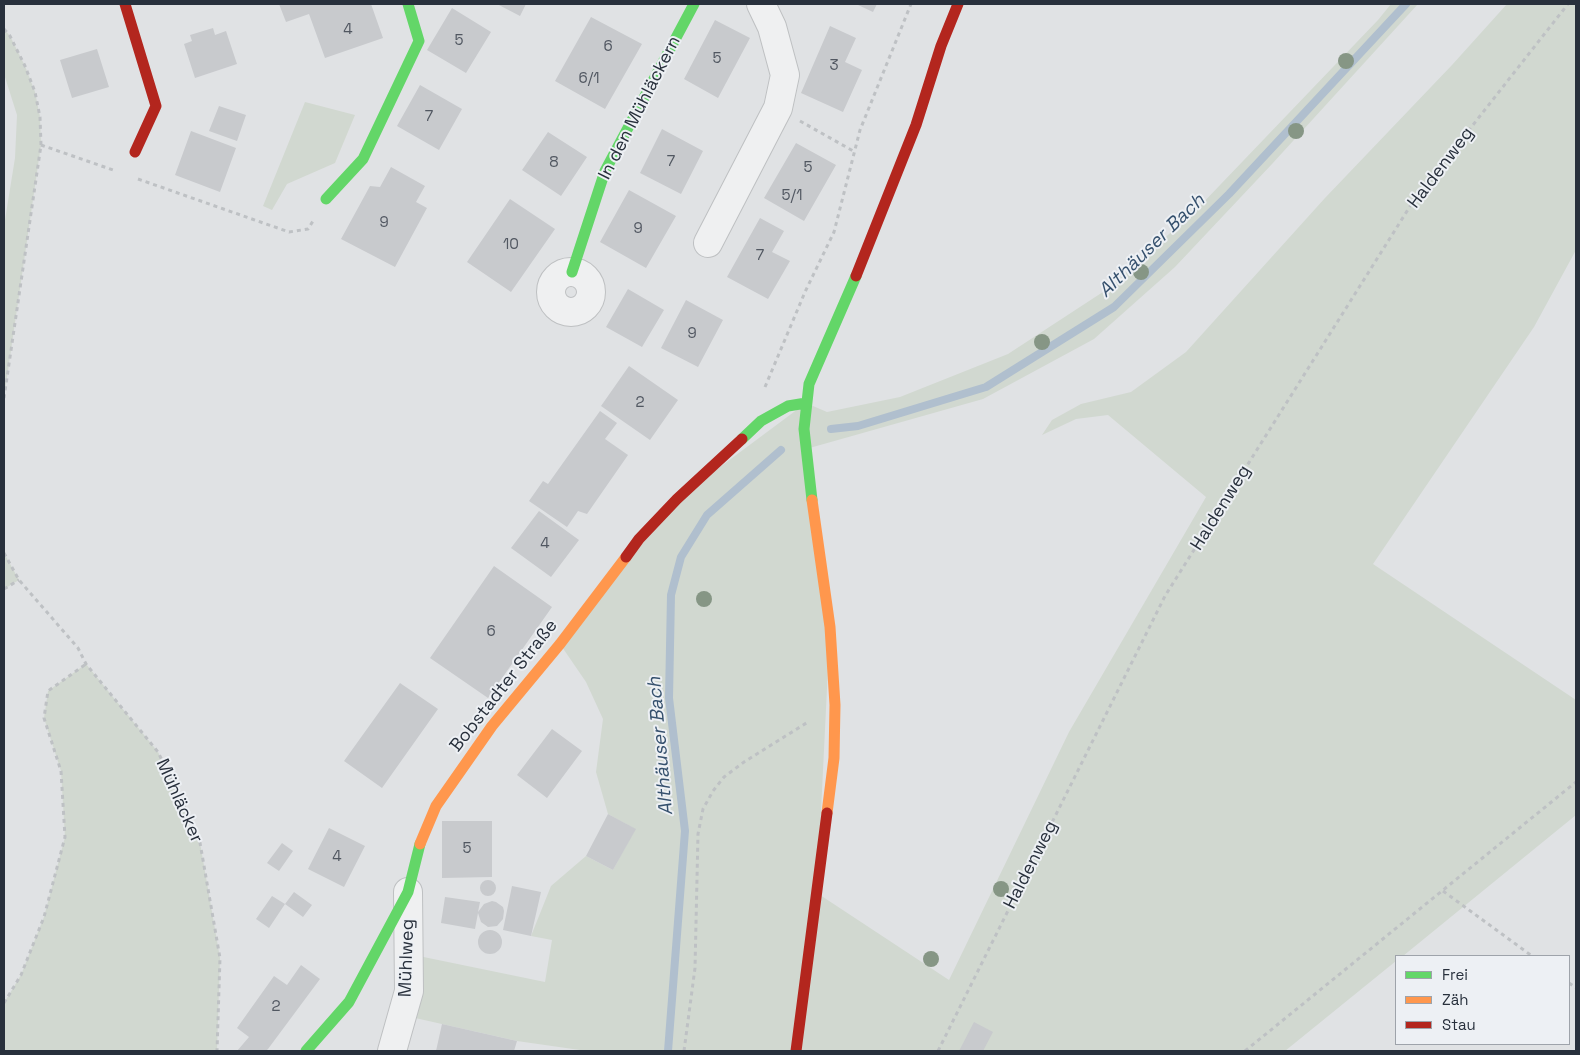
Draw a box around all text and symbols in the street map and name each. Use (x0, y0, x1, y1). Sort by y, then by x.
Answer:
house number: 4 (343, 21, 353, 39)
house number: 5 (455, 32, 463, 50)
street label: In den Mühläckern (594, 32, 686, 184)
house number: 6 (603, 38, 613, 56)
house number: 5 (713, 50, 721, 68)
house number: 3 (829, 57, 839, 75)
house number: 6/1 (579, 70, 599, 88)
house number: 7 (425, 108, 433, 126)
street label: Haldenweg (1403, 123, 1479, 213)
house number: 7 (667, 153, 675, 171)
house number: 8 (549, 154, 559, 172)
house number: 5 (804, 159, 812, 177)
house number: 5/1 (782, 187, 802, 205)
water label: Althäuser Bach (1094, 190, 1210, 302)
house number: 9 (379, 214, 389, 232)
house number: 9 (633, 220, 643, 238)
house number: 10 (503, 236, 519, 254)
house number: 7 (756, 247, 764, 265)
house number: 9 (687, 325, 697, 343)
house number: 2 (635, 394, 645, 412)
street label: Haldenweg (1186, 461, 1256, 555)
house number: 4 (540, 535, 550, 553)
street label: Bobstadter Straße (446, 616, 562, 756)
house number: 6 (486, 623, 496, 641)
water label: Althäuser Bach (644, 676, 678, 816)
street label: Mühläcker (151, 756, 207, 846)
street label: Haldenweg (1000, 817, 1062, 913)
house number: 5 (463, 840, 471, 858)
house number: 4 (332, 848, 342, 866)
street label: Mühlweg (395, 918, 419, 998)
legend (1395, 955, 1570, 1045)
text: Frei (1442, 965, 1468, 984)
text: Zäh (1442, 990, 1468, 1009)
house number: 2 (271, 998, 281, 1016)
text: Stau (1442, 1015, 1476, 1034)

